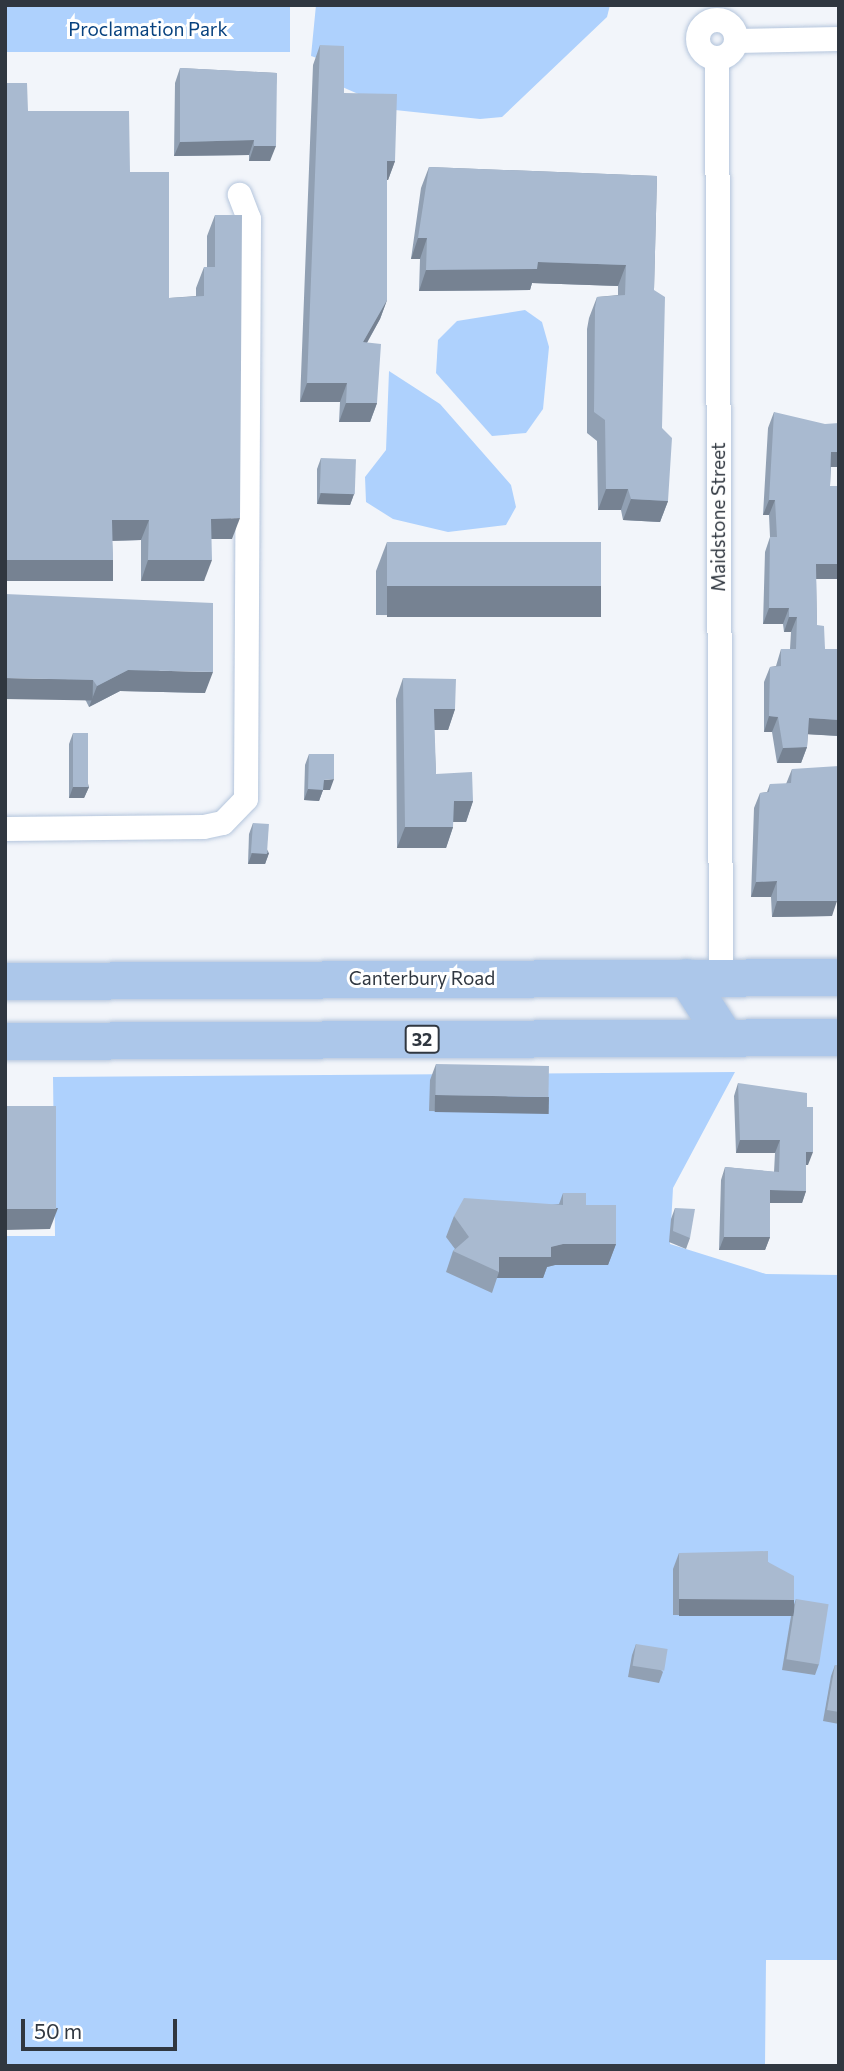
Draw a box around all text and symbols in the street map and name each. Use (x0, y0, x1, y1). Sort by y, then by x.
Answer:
park label: Proclamation Park (68, 18, 228, 40)
street label: Maidstone Street (707, 442, 729, 592)
street label: Canterbury Road (349, 967, 495, 989)
road number: 32 (404, 1024, 440, 1054)
scale bar (24, 2004, 180, 2048)
text: 50 m (34, 2018, 82, 2043)

